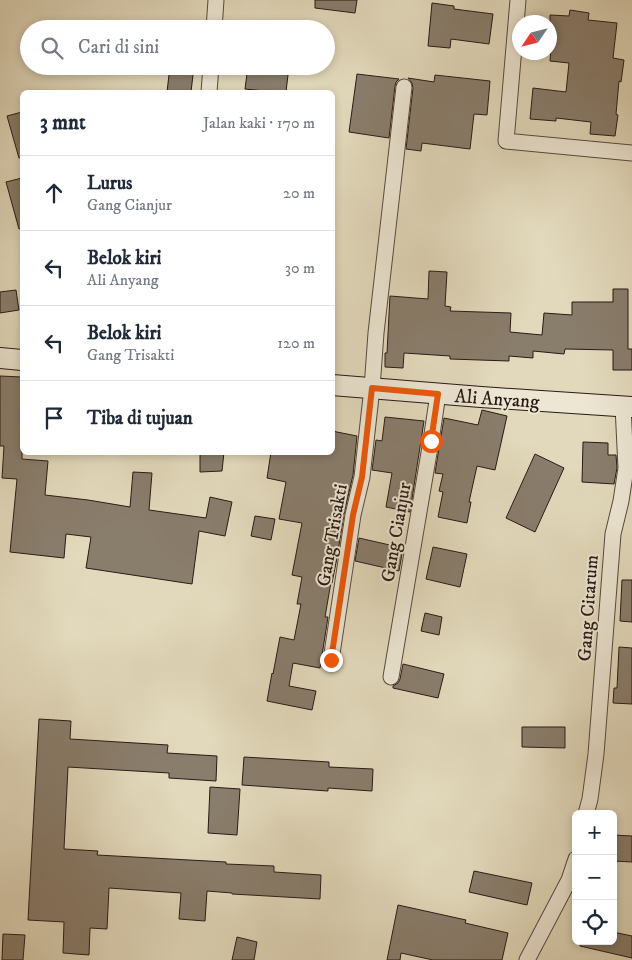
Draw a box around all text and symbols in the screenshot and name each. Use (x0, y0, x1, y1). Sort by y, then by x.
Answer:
north arrow (512, 15, 557, 60)
search box (20, 20, 335, 75)
icon: search (38, 34, 66, 62)
text: Cari di sini (78, 36, 159, 59)
text: 3 mnt (40, 110, 86, 136)
text: Jalan kaki · 170 m (203, 113, 315, 133)
text: Lurus (87, 172, 132, 195)
icon: ahead (40, 179, 68, 207)
text: 20 m (283, 183, 315, 203)
text: Gang Cianjur (87, 195, 172, 215)
text: Belok kiri (87, 247, 161, 270)
icon: left (40, 254, 68, 282)
text: 30 m (285, 258, 315, 278)
text: Ali Anyang (87, 270, 159, 290)
text: Belok kiri (87, 322, 161, 345)
icon: left (40, 329, 68, 357)
text: 120 m (277, 333, 315, 353)
text: Gang Trisakti (87, 345, 174, 365)
street label: Ali Anyang (454, 385, 541, 414)
icon: arrive (40, 404, 68, 432)
text: Tiba di tujuan (87, 407, 193, 430)
route start (420, 430, 443, 453)
street label: Gang Cianjur (376, 481, 417, 584)
street label: Gang Trisakti (312, 482, 353, 588)
street label: Gang Citarum (573, 554, 604, 662)
route end (320, 649, 343, 672)
map controls (572, 810, 617, 945)
button: + (572, 810, 617, 855)
button: − (572, 855, 617, 900)
button: locate (572, 900, 617, 945)

